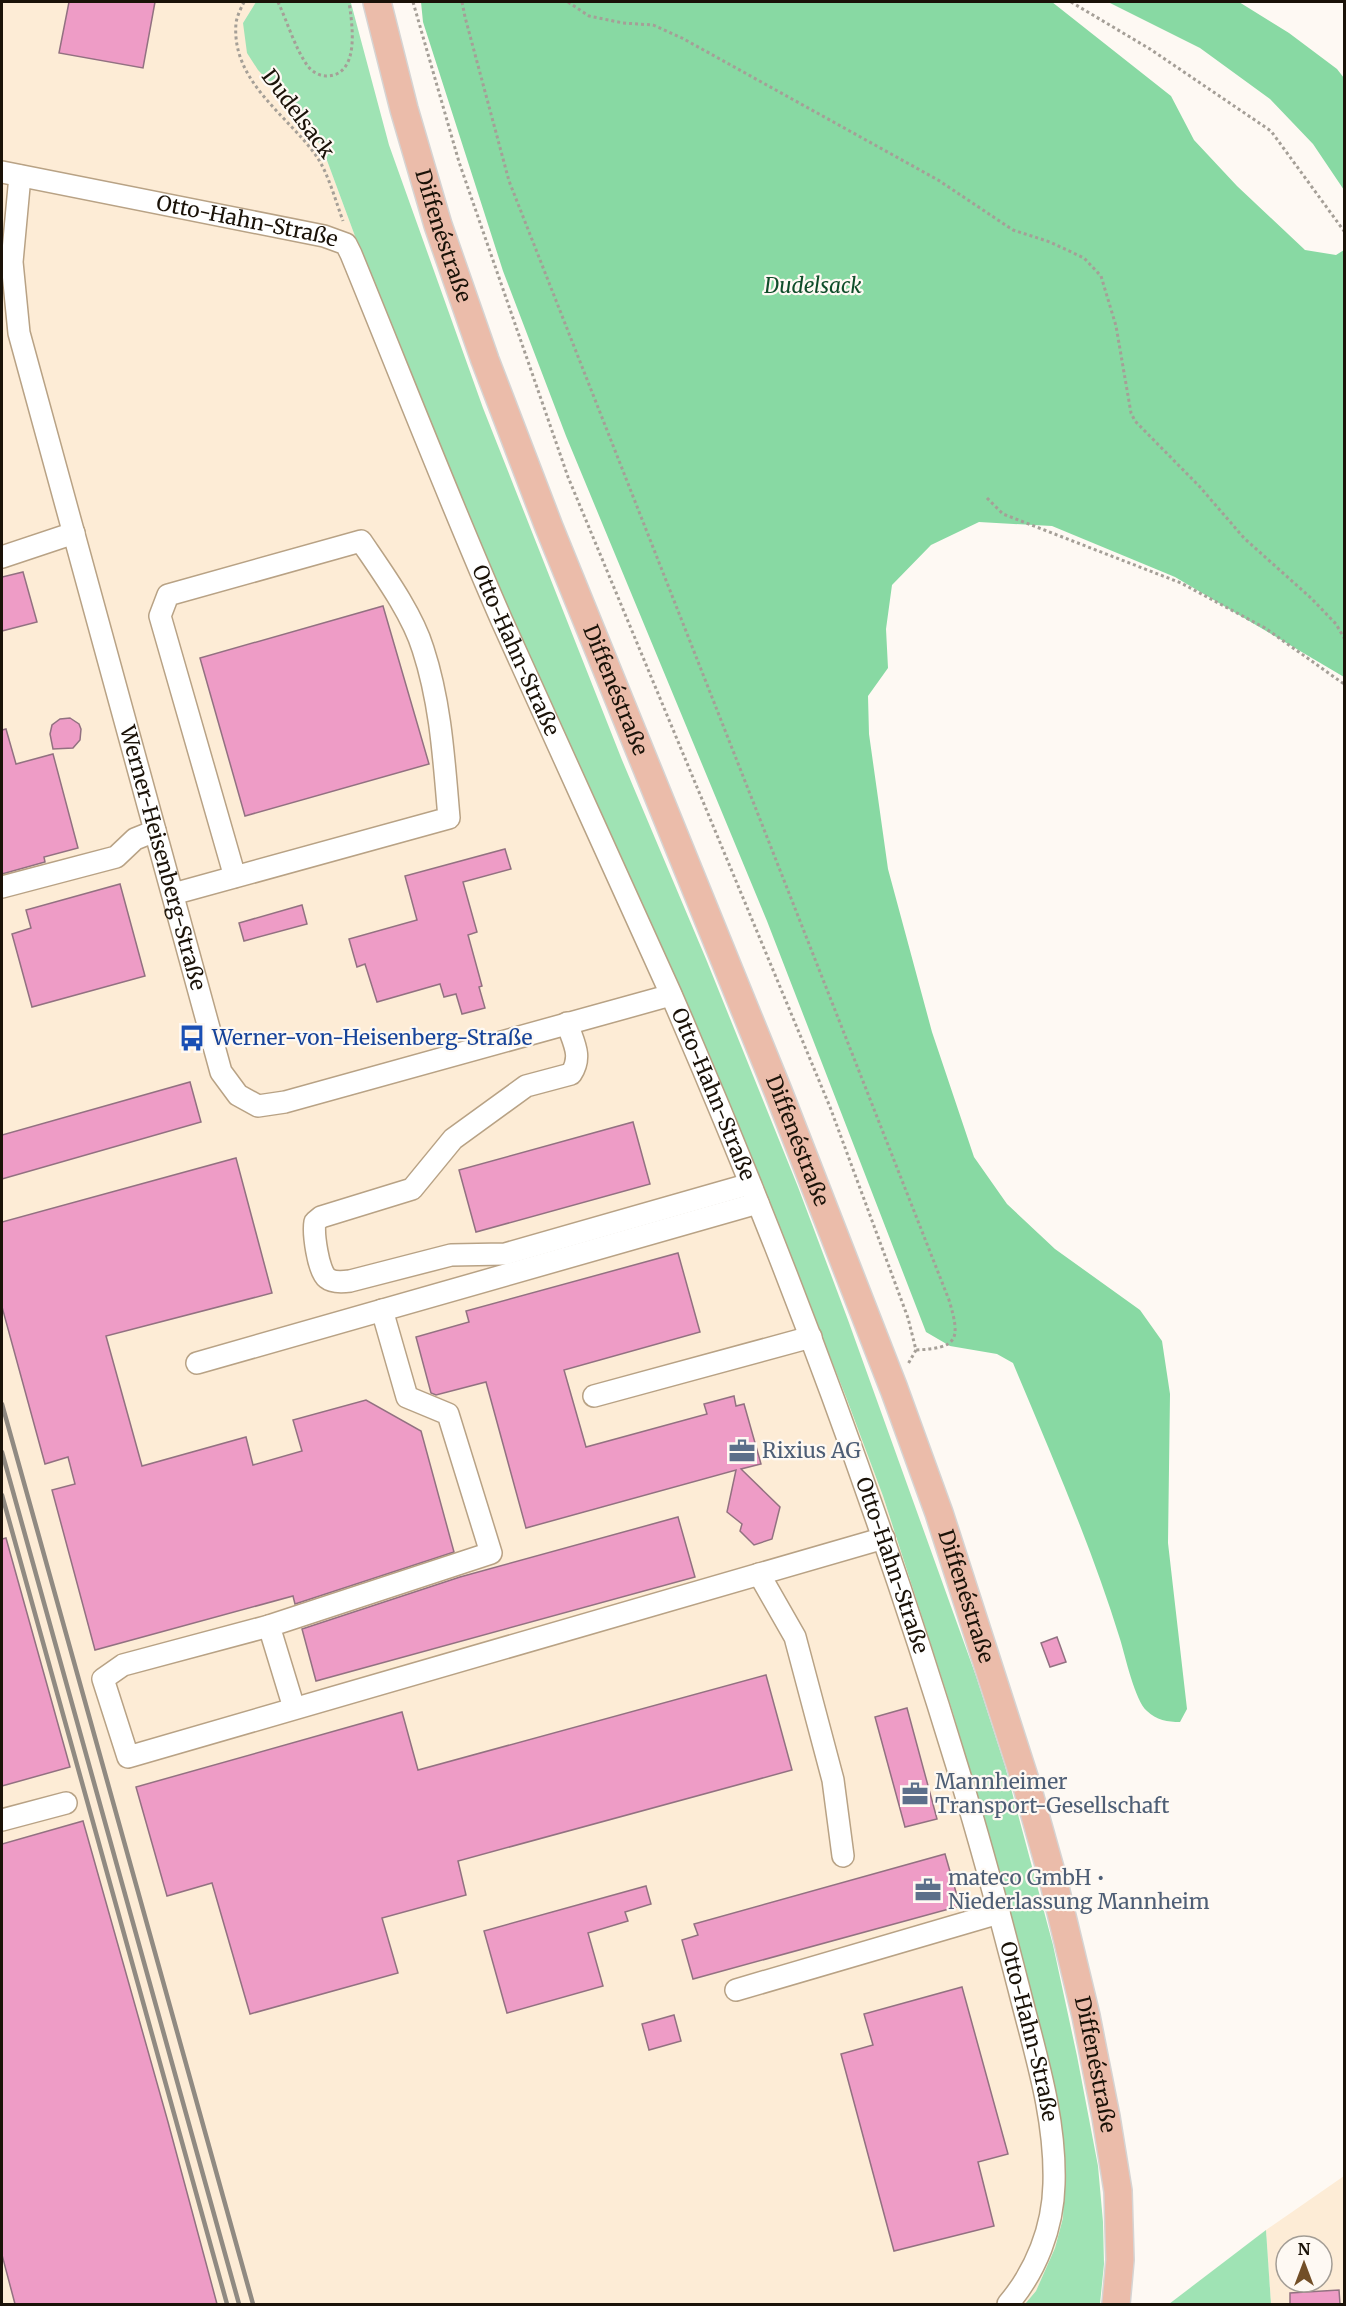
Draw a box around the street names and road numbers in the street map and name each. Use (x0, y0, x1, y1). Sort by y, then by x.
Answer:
street label: Dudelsack (256, 64, 341, 164)
street label: Diffenéstraße (409, 166, 478, 306)
street label: Otto-Hahn-Straße (154, 189, 342, 253)
street label: Otto-Hahn-Straße (466, 560, 566, 740)
street label: Diffenéstraße (577, 621, 654, 759)
street label: Werner-Heisenberg-Straße (114, 722, 212, 993)
street label: Otto-Hahn-Straße (666, 1004, 762, 1184)
street label: Diffenéstraße (760, 1071, 836, 1210)
street label: Otto-Hahn-Straße (850, 1473, 935, 1657)
street label: Diffenéstraße (932, 1526, 1000, 1666)
street label: Otto-Hahn-Straße (994, 1938, 1064, 2123)
street label: Diffenéstraße (1069, 1993, 1122, 2134)

